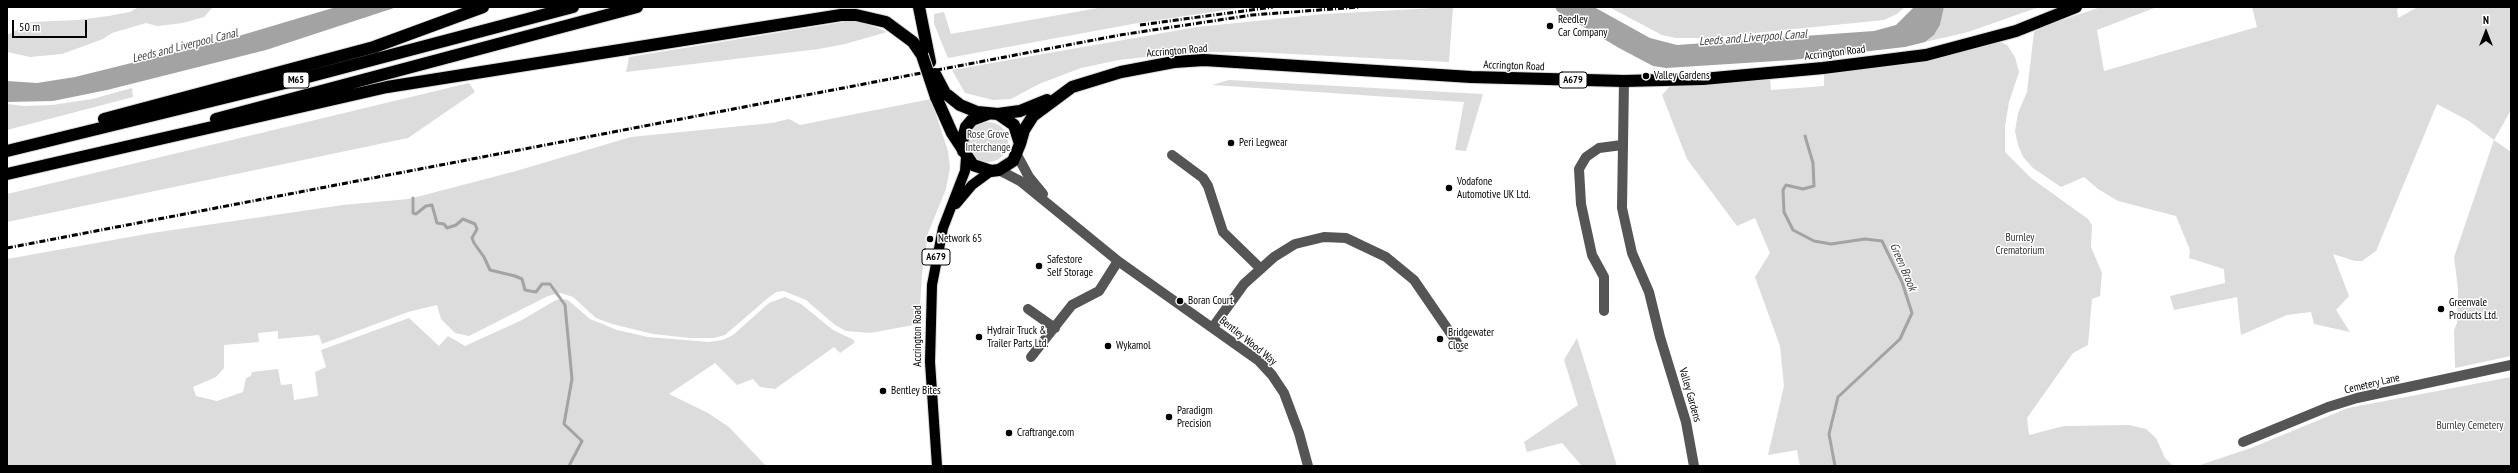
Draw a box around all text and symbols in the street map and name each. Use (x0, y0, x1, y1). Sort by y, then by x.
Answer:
scale bar (14, 12, 89, 38)
north arrow (2466, 12, 2506, 52)
place label: Reedley Car Company (1558, 13, 1607, 39)
text: N (2483, 13, 2489, 27)
text: 50 m (19, 19, 40, 34)
marker: Reedley Car Company (1545, 21, 1555, 31)
water label: Leeds and Liverpool Canal (131, 26, 239, 66)
water label: Leeds and Liverpool Canal (1698, 27, 1808, 49)
street label: Accrington Road (1146, 42, 1208, 60)
street label: Accrington Road (1804, 43, 1866, 63)
street label: Accrington Road (1483, 58, 1545, 74)
place label: Valley Gardens (1654, 69, 1710, 83)
marker: Valley Gardens (1641, 71, 1651, 81)
road number: M65 (283, 72, 309, 88)
road number: A679 (1559, 72, 1587, 88)
park label: Rose Grove Interchange (965, 128, 1011, 154)
place label: Peri Legwear (1239, 136, 1288, 150)
marker: Peri Legwear (1226, 138, 1236, 148)
place label: Vodafone Automotive UK Ltd. (1457, 175, 1531, 201)
marker: Vodafone Automotive UK Ltd. (1444, 183, 1454, 193)
park label: Burnley Crematorium (1995, 231, 2045, 257)
place label: Network 65 (938, 232, 982, 246)
marker: Network 65 (925, 234, 935, 244)
water label: Green Brook (1886, 241, 1920, 293)
road number: A679 (922, 249, 950, 265)
place label: Safestore Self Storage (1047, 253, 1093, 279)
marker: Safestore Self Storage (1034, 261, 1044, 271)
place label: Boran Court (1188, 294, 1233, 308)
marker: Boran Court (1175, 296, 1185, 306)
place label: Greenvale Products Ltd. (2449, 296, 2498, 322)
marker: Greenvale Products Ltd. (2436, 304, 2446, 314)
street label: Accrington Road (911, 305, 925, 367)
street label: Bentley Wood Way (1217, 314, 1279, 368)
place label: Hydrair Truck & Trailer Parts Ltd. (987, 324, 1049, 350)
place label: Bridgewater Close (1448, 326, 1494, 352)
marker: Hydrair Truck & Trailer Parts Ltd. (974, 332, 984, 342)
marker: Bridgewater Close (1435, 334, 1445, 344)
place label: Wykamol (1116, 339, 1151, 353)
marker: Wykamol (1103, 341, 1113, 351)
street label: Valley Gardens (1676, 366, 1704, 424)
street label: Cemetery Lane (2343, 371, 2401, 397)
place label: Bentley Bites (891, 384, 941, 398)
marker: Bentley Bites (878, 386, 888, 396)
place label: Paradigm Precision (1177, 404, 1213, 430)
marker: Paradigm Precision (1164, 412, 1174, 422)
park label: Burnley Cemetery (2437, 419, 2503, 433)
place label: Craftrange.com (1017, 426, 1074, 440)
marker: Craftrange.com (1004, 428, 1014, 438)

